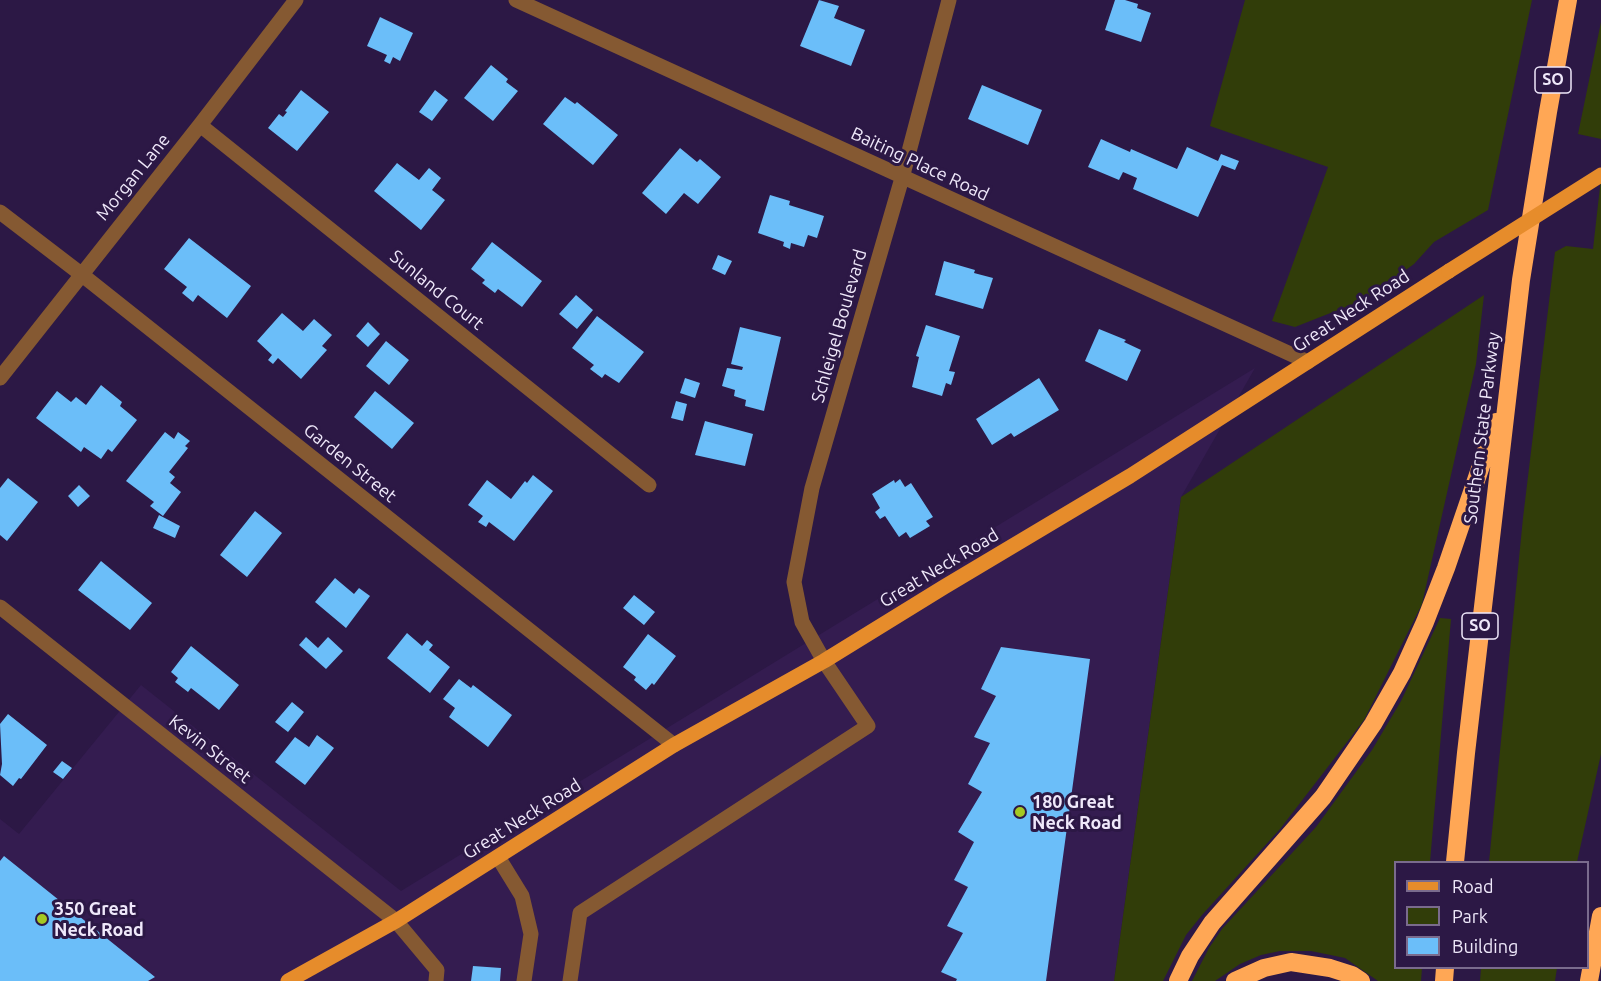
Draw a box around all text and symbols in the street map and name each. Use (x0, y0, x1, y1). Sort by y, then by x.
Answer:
road number: SO (1535, 67, 1571, 93)
street label: Baiting Place Road (848, 123, 992, 205)
street label: Morgan Lane (91, 129, 175, 225)
street label: Sunland Court (386, 246, 488, 334)
street label: Schleigel Boulevard (807, 247, 871, 405)
street label: Great Neck Road (1289, 265, 1413, 357)
street label: Southern State Parkway (1460, 331, 1504, 525)
street label: Garden Street (299, 419, 401, 507)
street label: Great Neck Road (876, 524, 1002, 612)
road number: SO (1462, 613, 1498, 639)
street label: Kevin Street (165, 710, 255, 788)
street label: Great Neck Road (459, 774, 585, 864)
place label: 180 Great Neck Road (1032, 791, 1122, 834)
marker: 180 Great Neck Road (1013, 805, 1027, 819)
legend (1394, 861, 1589, 969)
text: Road (1452, 876, 1494, 896)
place label: 350 Great Neck Road (54, 898, 144, 940)
text: Park (1452, 906, 1488, 926)
marker: 350 Great Neck Road (35, 912, 49, 926)
text: Building (1452, 936, 1518, 956)

